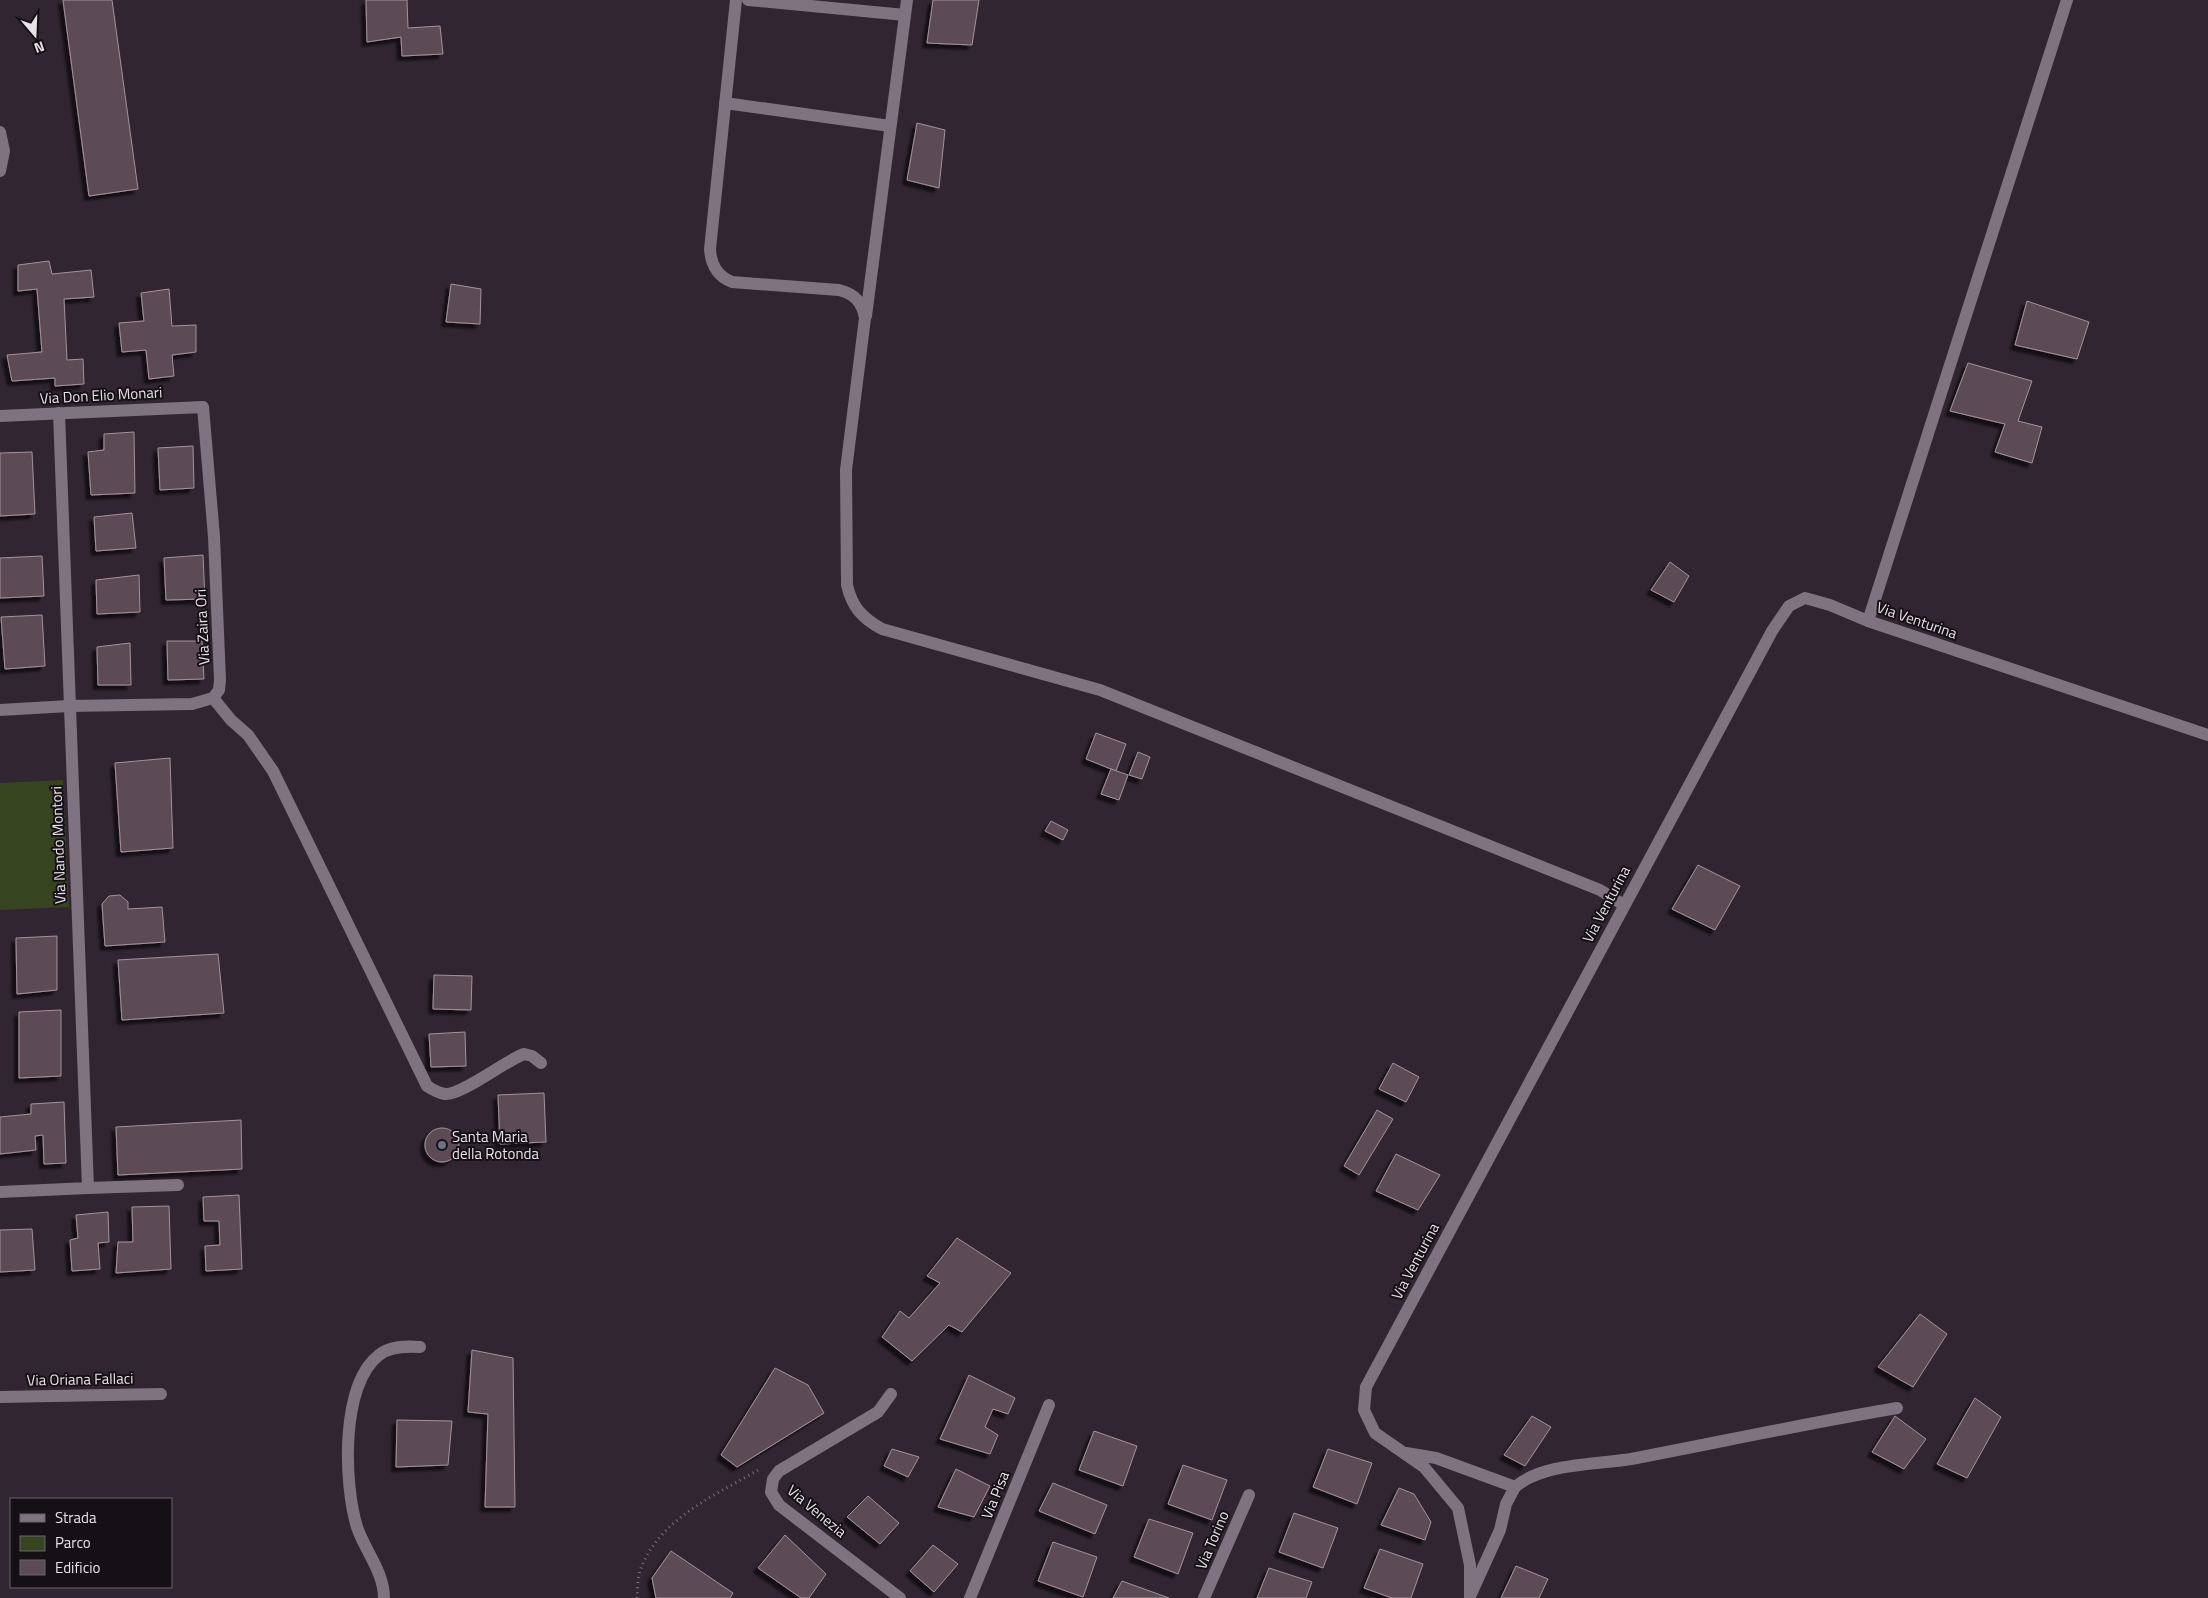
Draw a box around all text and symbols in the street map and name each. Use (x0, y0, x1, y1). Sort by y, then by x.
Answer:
north arrow (10, 10, 60, 60)
text: N (31, 36, 47, 59)
street label: Via Don Elio Monari (39, 380, 163, 410)
street label: Via Zaira Ori (189, 588, 215, 666)
street label: Via Venturina (1874, 595, 1961, 645)
street label: Via Nando Montori (44, 786, 72, 904)
street label: Via Venturina (1576, 861, 1636, 946)
place label: Santa Maria della Rotonda (452, 1125, 539, 1165)
marker: Santa Maria della Rotonda (436, 1139, 448, 1151)
street label: Via Venturina (1385, 1218, 1445, 1303)
street label: Via Oriana Fallaci (26, 1367, 134, 1391)
street label: Via Pisa (975, 1467, 1015, 1522)
street label: Via Venezia (782, 1479, 852, 1543)
legend (10, 1498, 172, 1588)
text: Strada (55, 1506, 97, 1529)
street label: Via Torino (1189, 1507, 1235, 1573)
text: Parco (55, 1531, 91, 1554)
text: Edificio (55, 1556, 100, 1579)

